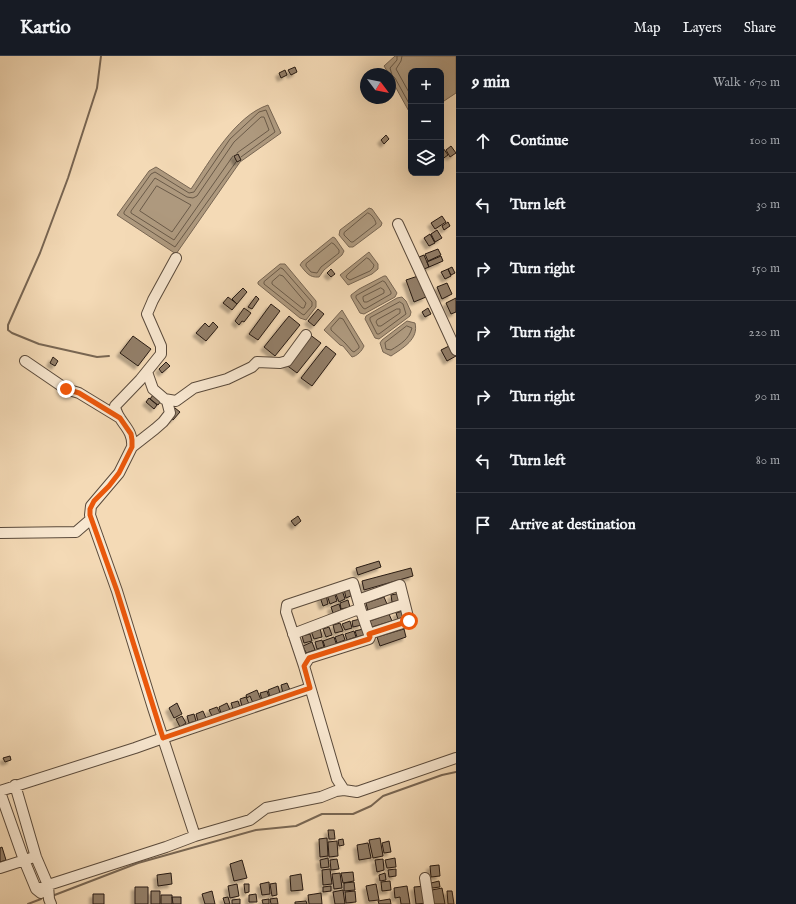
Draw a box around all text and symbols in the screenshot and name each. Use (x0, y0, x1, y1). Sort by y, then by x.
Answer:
text: Kartio (20, 16, 71, 40)
text: Map (634, 19, 661, 37)
text: Layers (683, 19, 722, 37)
text: Share (744, 19, 776, 37)
north arrow (360, 68, 396, 104)
map controls (408, 68, 444, 176)
button: + (408, 68, 444, 104)
text: 9 min (472, 72, 510, 93)
text: Walk · 670 m (713, 74, 780, 91)
button: − (408, 104, 444, 140)
icon: ahead (472, 130, 494, 152)
text: Continue (510, 131, 568, 150)
text: 100 m (750, 132, 780, 149)
button: layers (408, 140, 444, 176)
icon: left (472, 194, 494, 216)
text: Turn left (510, 195, 566, 214)
text: 30 m (756, 196, 780, 213)
icon: right (472, 258, 494, 280)
text: Turn right (510, 259, 575, 278)
text: 150 m (751, 260, 780, 277)
icon: right (472, 322, 494, 344)
text: Turn right (510, 323, 575, 342)
text: 220 m (749, 324, 780, 341)
route end (57, 380, 75, 398)
icon: right (472, 386, 494, 408)
text: Turn right (510, 387, 575, 406)
text: 90 m (755, 388, 780, 405)
icon: left (472, 450, 494, 472)
text: Turn left (510, 451, 566, 470)
text: 80 m (756, 452, 780, 469)
icon: arrive (472, 514, 494, 536)
text: Arrive at destination (510, 515, 636, 534)
route start (400, 612, 418, 630)

